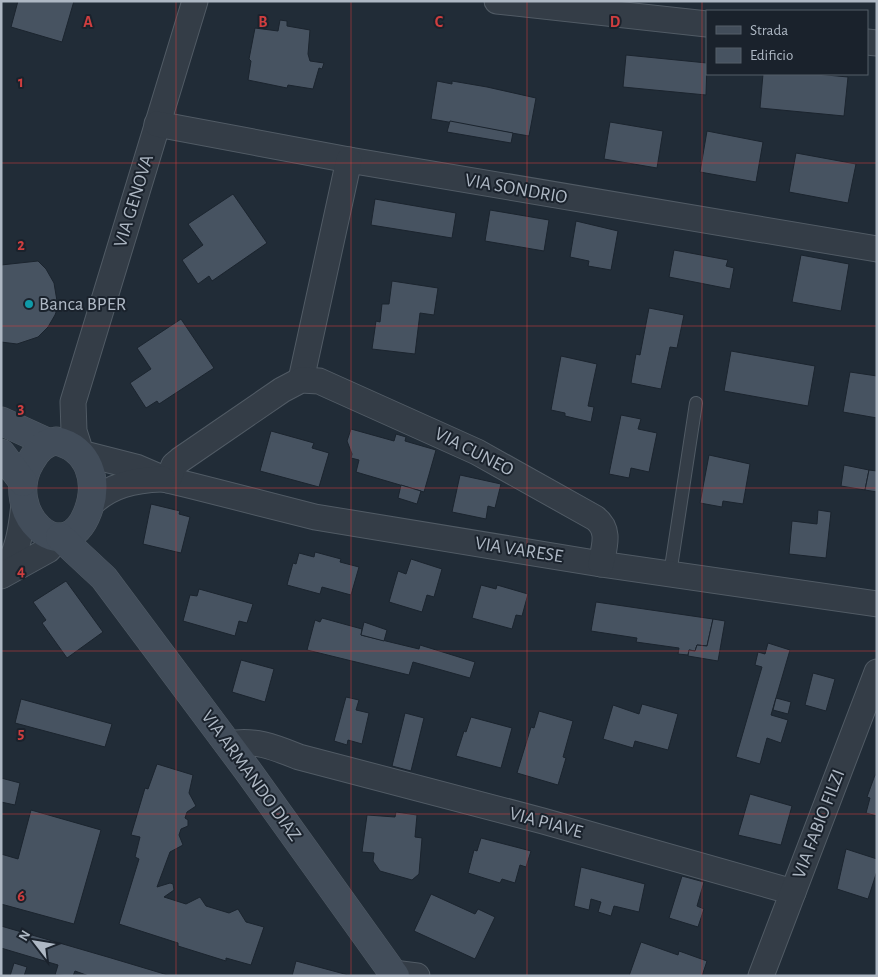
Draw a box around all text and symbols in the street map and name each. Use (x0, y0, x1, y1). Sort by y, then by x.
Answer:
legend (706, 10, 868, 75)
text: A (83, 14, 93, 30)
text: B (258, 14, 268, 30)
text: C (435, 14, 444, 30)
text: D (610, 14, 621, 30)
text: Strada (750, 23, 788, 38)
text: Edificio (750, 48, 793, 63)
text: 1 (18, 74, 24, 90)
street label: VIA GENOVA (111, 152, 157, 250)
street label: VIA SONDRIO (463, 171, 569, 207)
text: 2 (17, 237, 25, 253)
place label: Banca BPER (39, 295, 126, 314)
marker: Banca BPER (23, 298, 35, 310)
text: 3 (18, 400, 25, 416)
street label: VIA CUNEO (432, 424, 516, 480)
street label: VIA VARESE (474, 534, 564, 566)
text: 4 (17, 563, 25, 579)
street label: VIA ARMANDO DIAZ (197, 707, 305, 845)
text: 5 (18, 725, 25, 741)
street label: VIA FABIO FILZI (789, 767, 849, 881)
street label: VIA PIAVE (507, 804, 585, 842)
text: 6 (17, 888, 25, 904)
north arrow (10, 917, 60, 967)
text: N (16, 928, 33, 944)

